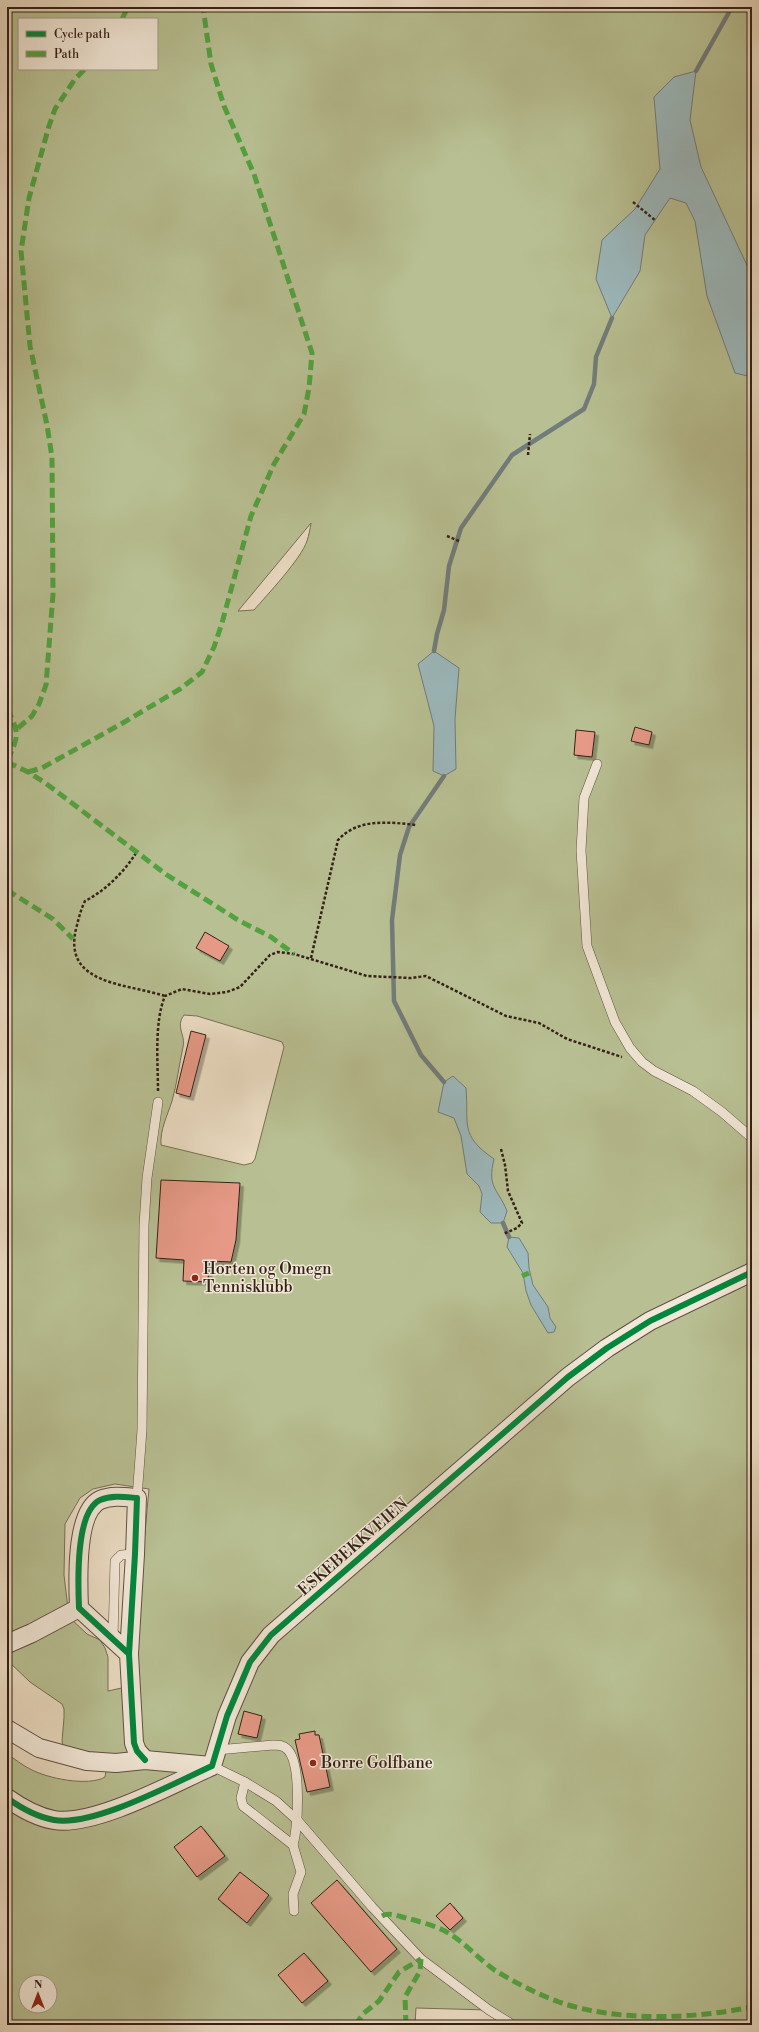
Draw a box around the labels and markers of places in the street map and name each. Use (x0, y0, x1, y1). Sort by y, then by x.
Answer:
place label: Horten og Omegn Tennisklubb (203, 1259, 332, 1297)
marker: Horten og Omegn Tennisklubb (190, 1273, 200, 1283)
place label: Borre Golfbane (320, 1753, 433, 1773)
marker: Borre Golfbane (308, 1758, 318, 1768)

